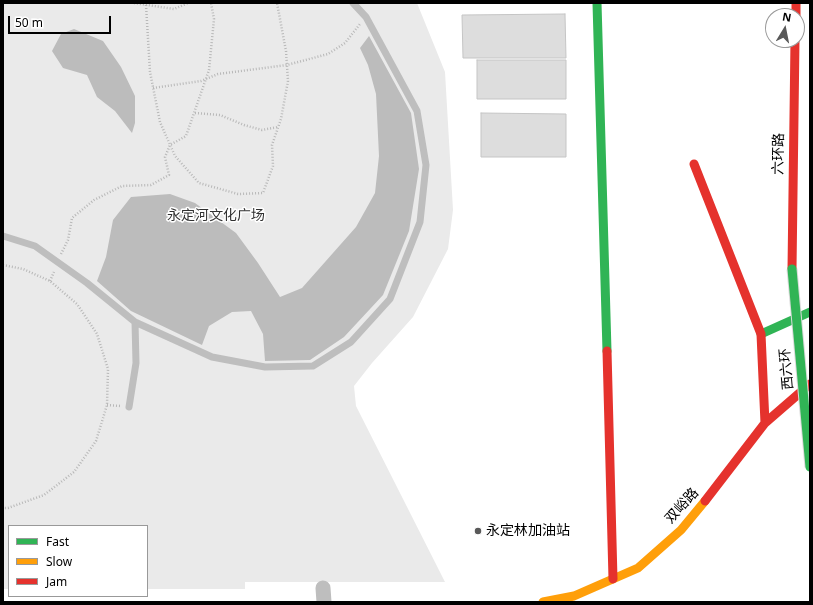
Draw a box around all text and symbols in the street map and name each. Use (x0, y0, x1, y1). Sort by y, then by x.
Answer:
scale bar (10, 8, 113, 34)
north arrow (765, 8, 805, 48)
text: N (781, 9, 793, 25)
text: 50 m (15, 14, 43, 31)
street label: 六环路 (770, 133, 788, 175)
park label: 永定河文化广场 (167, 208, 265, 224)
street label: 西六环 (777, 347, 797, 391)
street label: 双峪路 (662, 485, 702, 527)
place label: 永定林加油站 (486, 523, 570, 539)
legend (8, 525, 148, 597)
marker: 永定林加油站 (473, 526, 483, 536)
text: Fast (46, 533, 69, 550)
text: Slow (46, 553, 72, 570)
text: Jam (46, 573, 67, 590)

